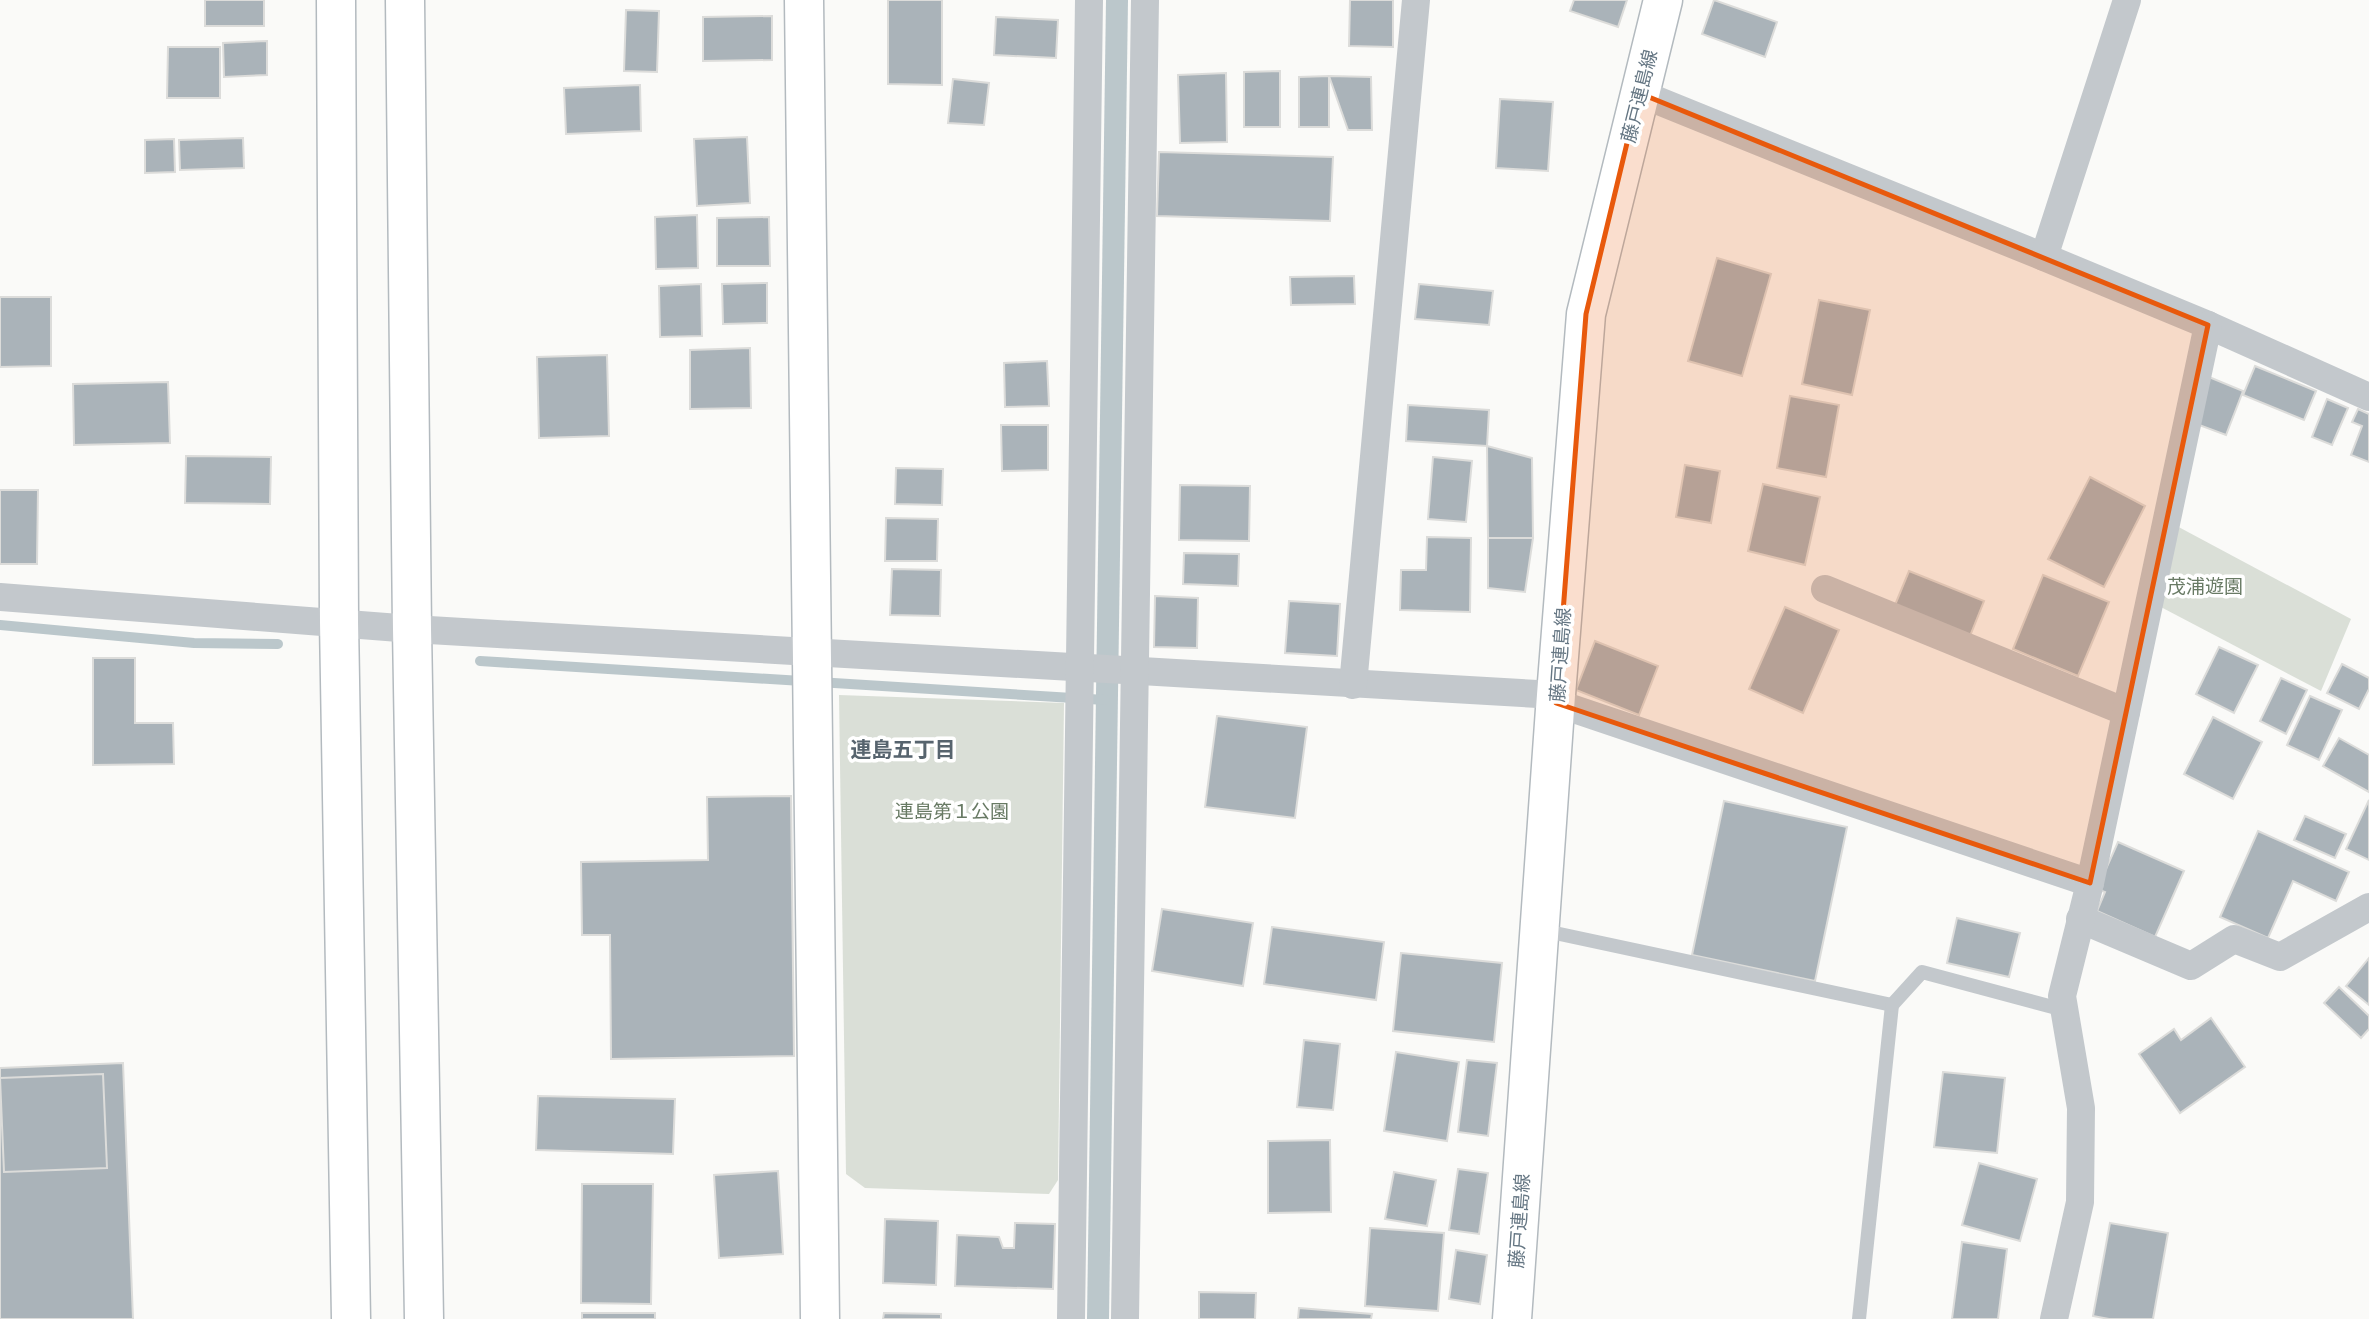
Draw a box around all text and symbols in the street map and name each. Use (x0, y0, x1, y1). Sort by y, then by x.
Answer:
street label: 藤戸連島線 (1616, 47, 1662, 145)
park label: 茂浦遊園 (2167, 574, 2243, 598)
street label: 藤戸連島線 (1545, 607, 1575, 703)
district label: 連島五丁目 (851, 736, 956, 763)
park label: 連島第１公園 (895, 799, 1009, 823)
street label: 藤戸連島線 (1504, 1173, 1534, 1269)

